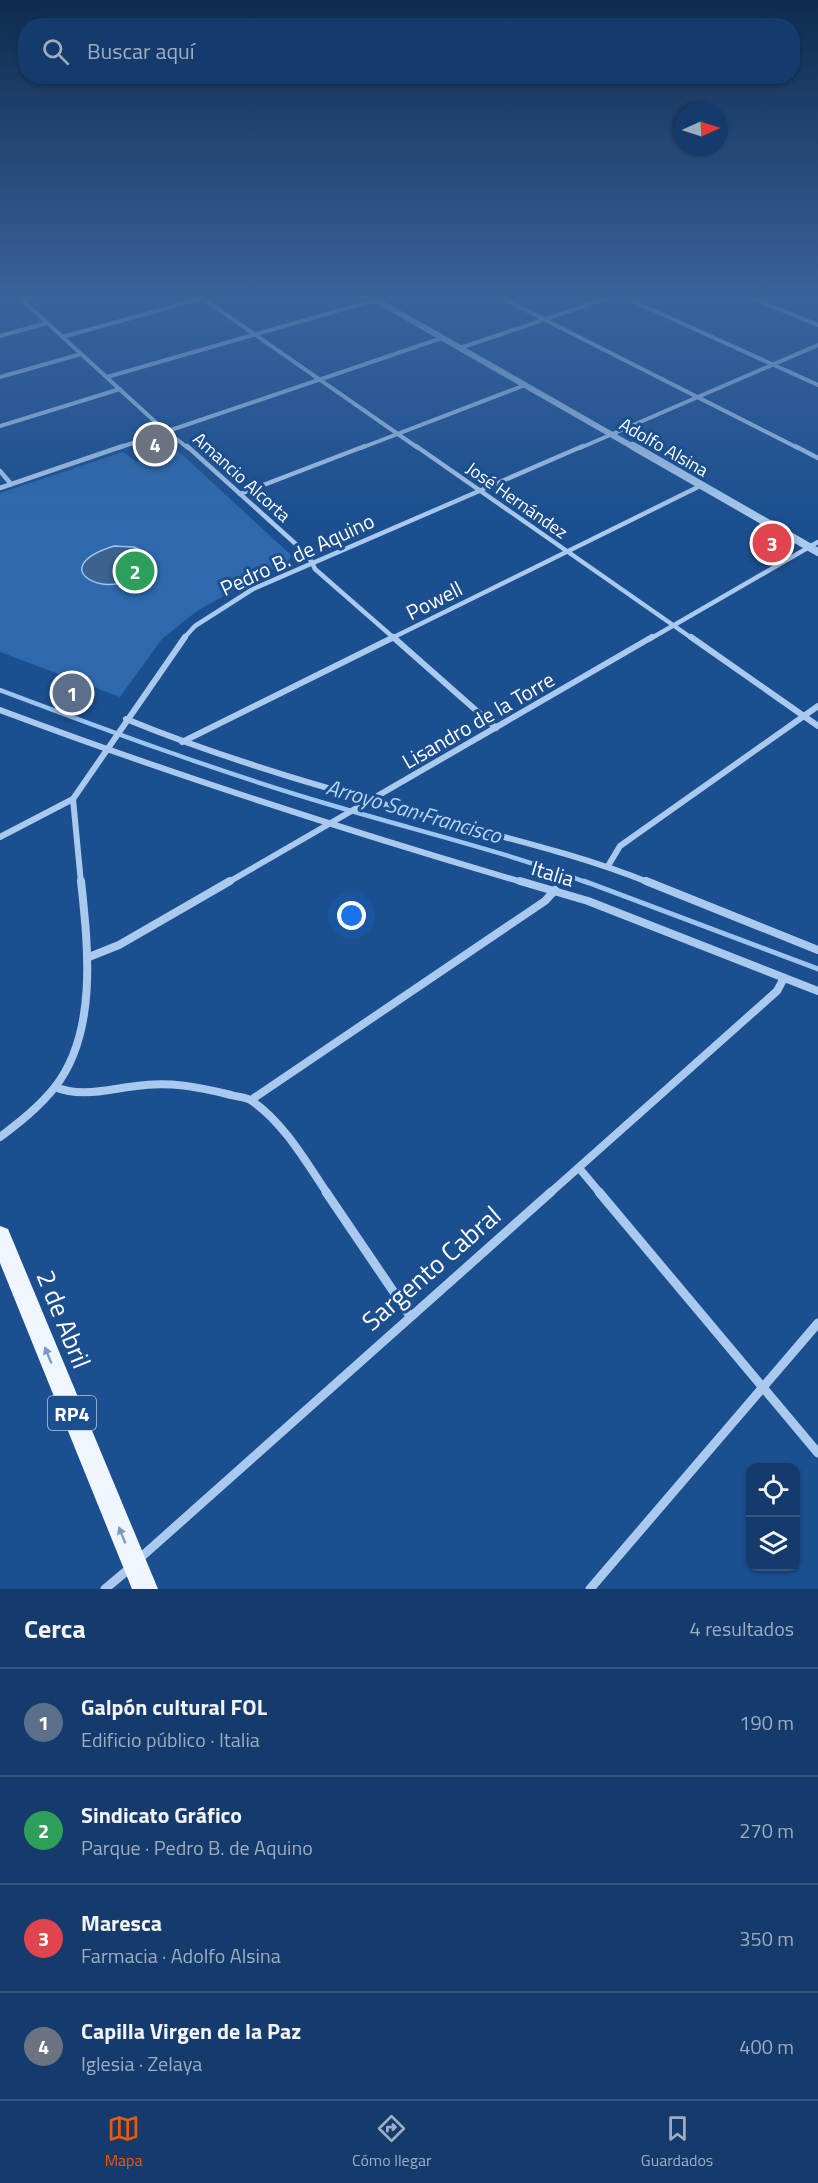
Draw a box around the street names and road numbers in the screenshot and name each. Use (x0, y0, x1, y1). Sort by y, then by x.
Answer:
street label: Adolfo Alsina (614, 411, 714, 483)
street label: Amancio Alcorta (187, 426, 297, 528)
street label: José Hernández (461, 455, 573, 545)
street label: Pedro B. de Aquino (215, 504, 379, 604)
street label: Powell (400, 572, 468, 628)
street label: Lisandro de la Torre (396, 663, 560, 777)
street label: Italia (528, 851, 579, 895)
street label: Sargento Cabral (353, 1196, 509, 1340)
street label: 2 de Abril (27, 1264, 101, 1374)
road number: RP4 (48, 1396, 96, 1430)

